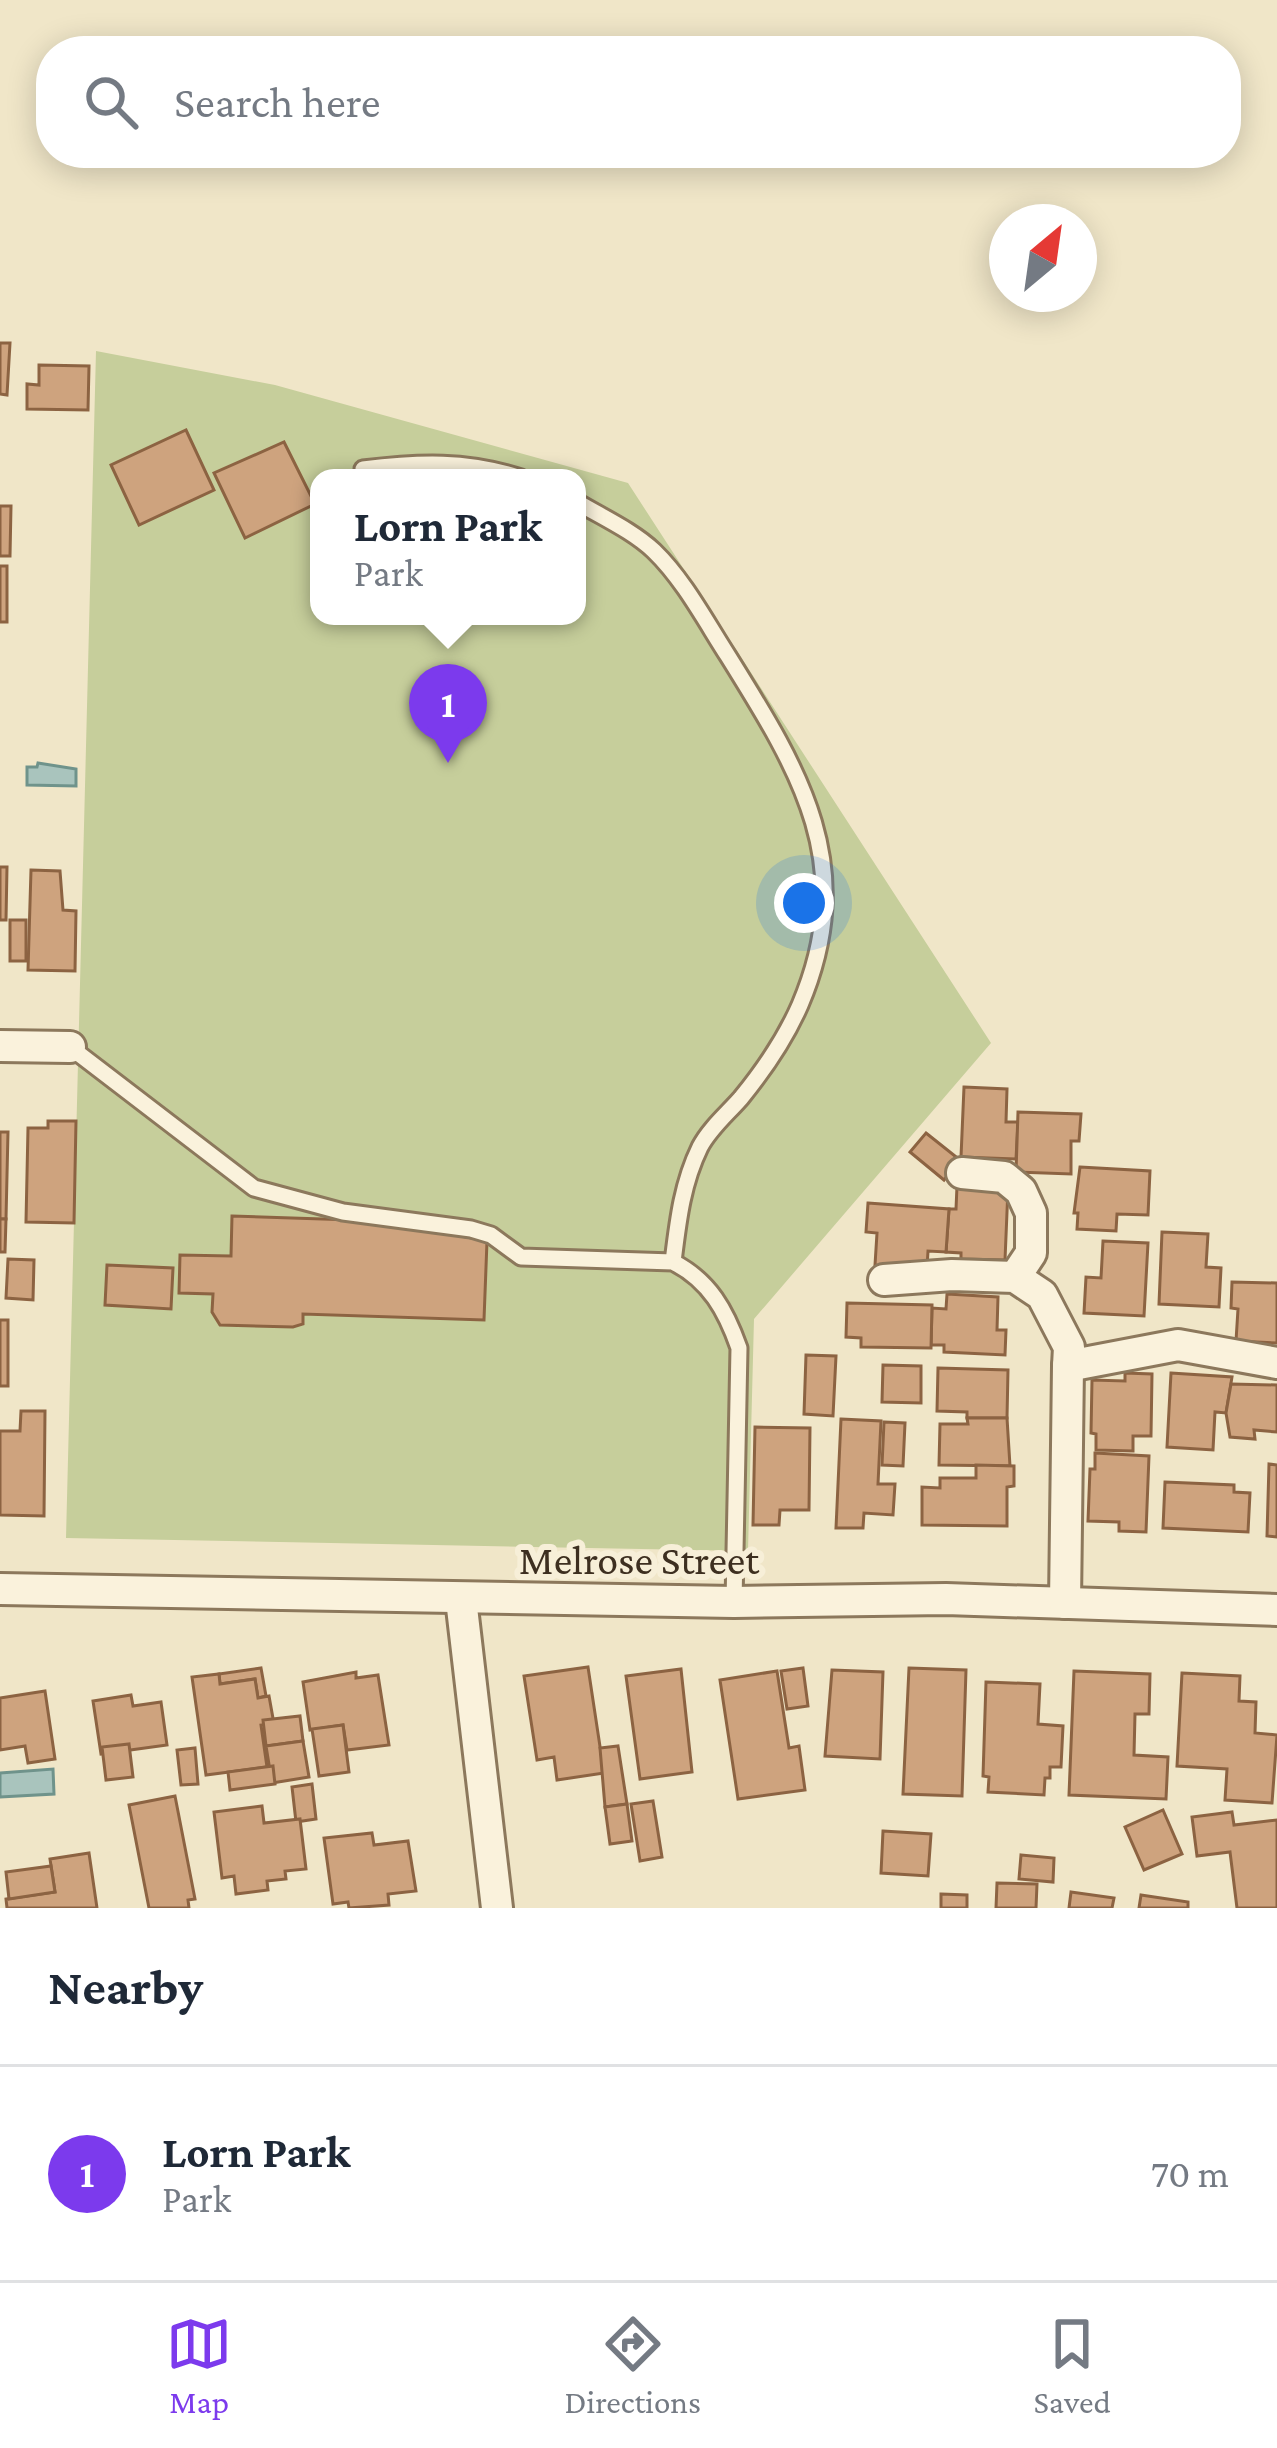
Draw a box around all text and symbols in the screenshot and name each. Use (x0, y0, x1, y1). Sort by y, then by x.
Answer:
search box (36, 36, 1241, 168)
icon: search (78, 69, 144, 135)
text: Search here (174, 77, 381, 127)
north arrow (989, 204, 1097, 312)
popup (310, 469, 586, 625)
text: Lorn Park (354, 501, 542, 551)
text: Park (354, 551, 423, 594)
pin: 1 (409, 664, 487, 763)
your location (774, 873, 834, 933)
street label: Melrose Street (519, 1536, 760, 1583)
text: Nearby (48, 1958, 203, 2015)
text: Lorn Park (162, 2127, 350, 2177)
text: 1 (80, 2152, 94, 2195)
text: 70 m (1151, 2152, 1229, 2195)
text: Park (162, 2177, 231, 2220)
tab: Map (166, 2311, 232, 2420)
tab: Directions (565, 2311, 701, 2420)
tab: Saved (1033, 2311, 1111, 2420)

